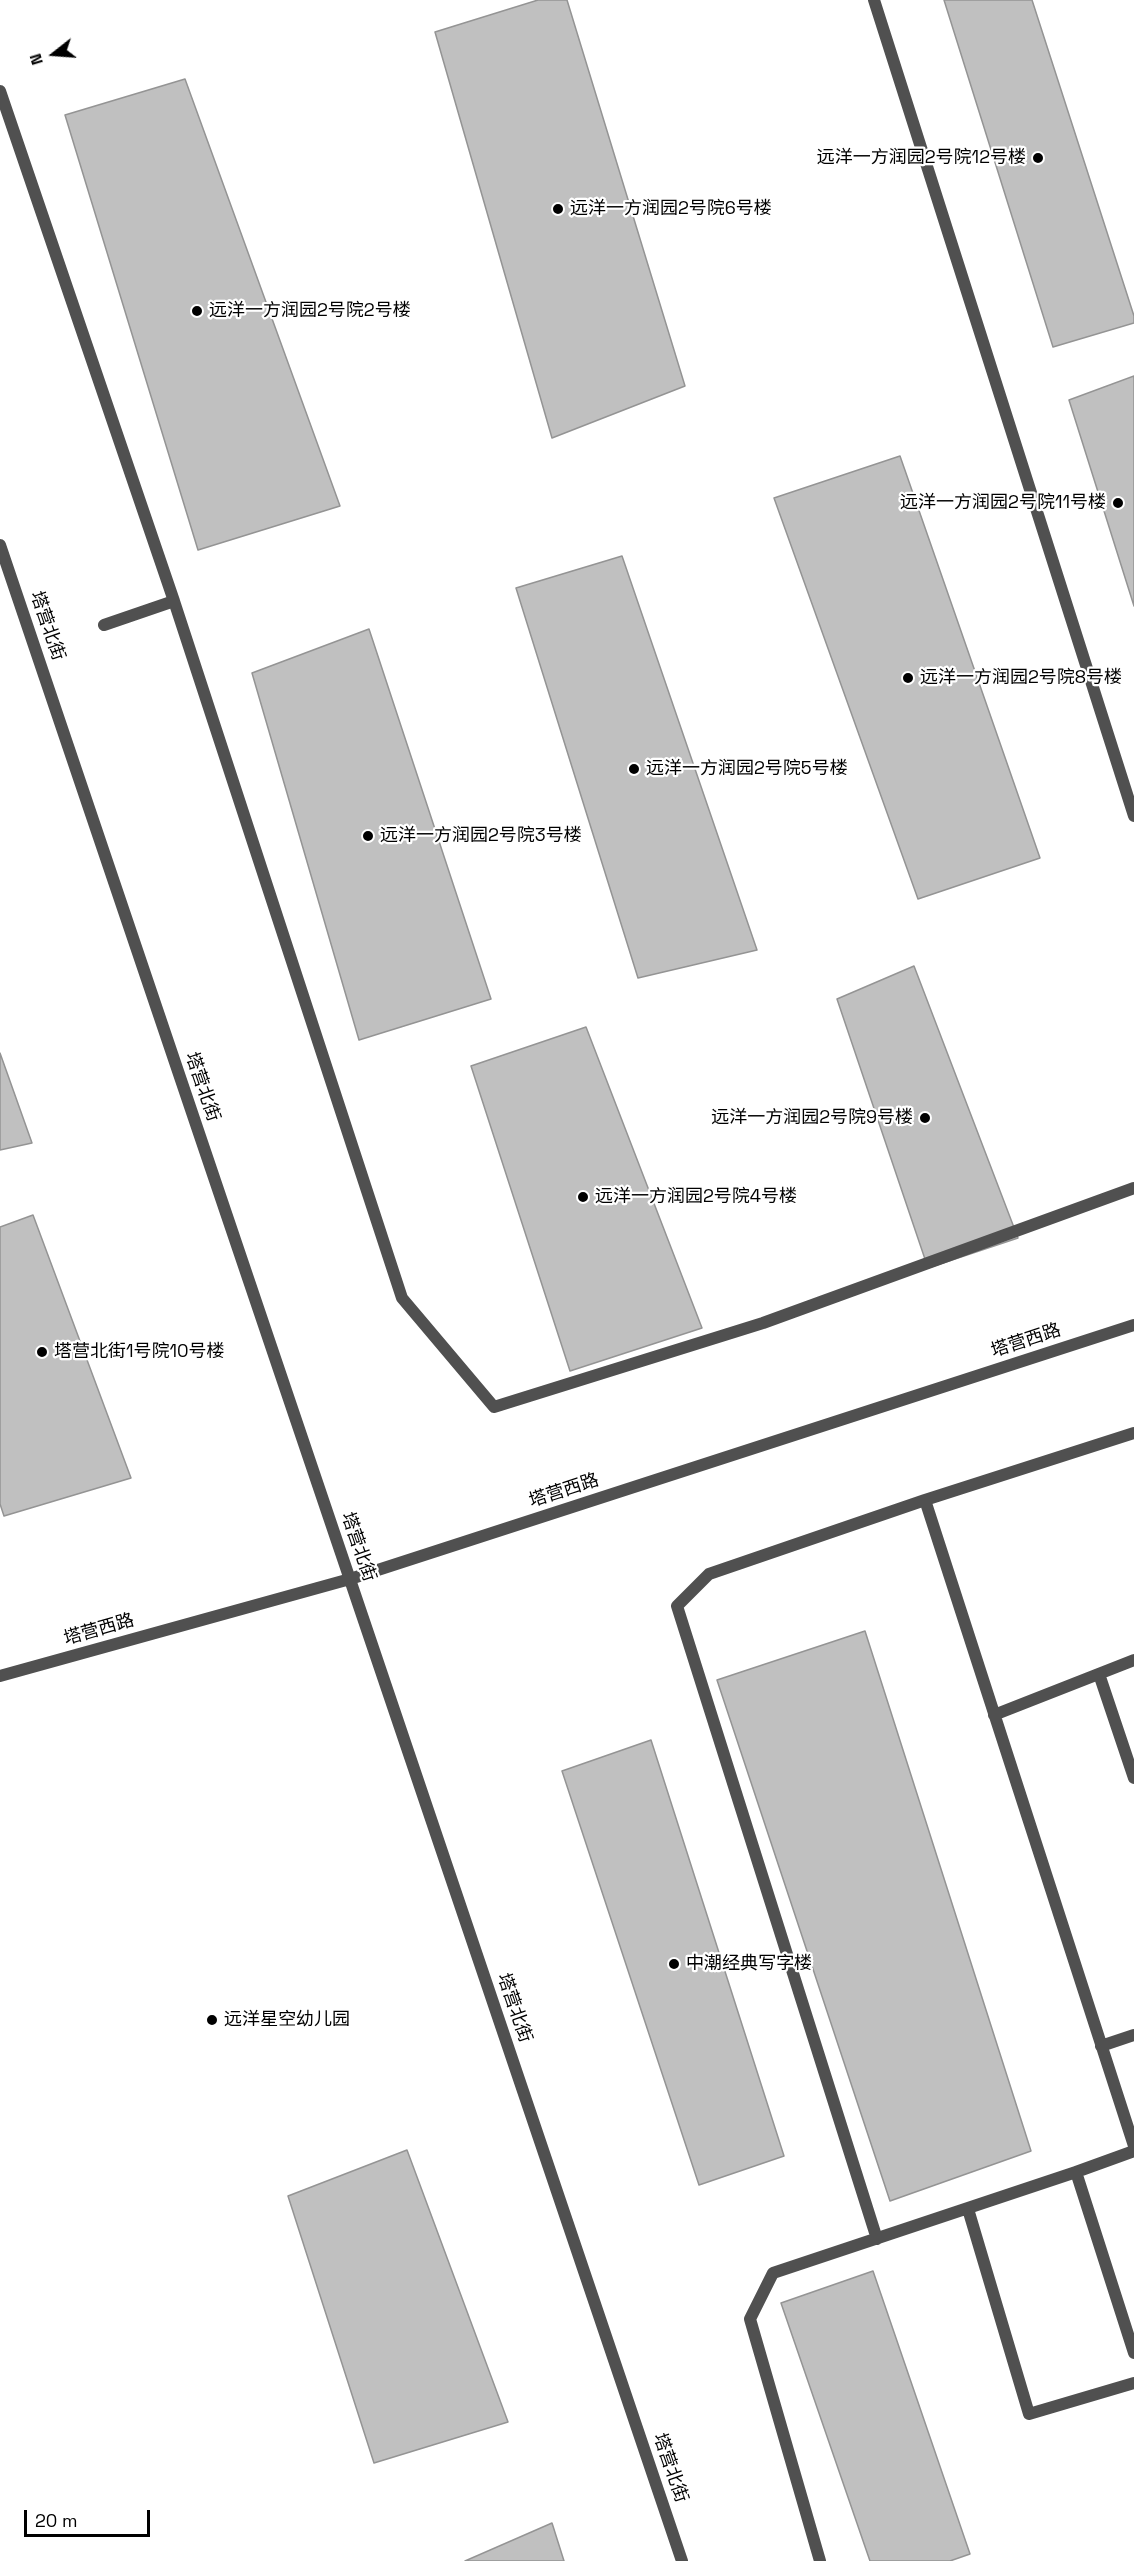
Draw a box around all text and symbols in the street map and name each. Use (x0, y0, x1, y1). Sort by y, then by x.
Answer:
north arrow (24, 24, 84, 84)
text: N (25, 51, 48, 68)
place label: 远洋一方润园2号院12号楼 (817, 147, 1026, 169)
marker: 远洋一方润园2号院12号楼 (1031, 151, 1045, 165)
place label: 远洋一方润园2号院6号楼 (570, 198, 772, 220)
marker: 远洋一方润园2号院6号楼 (551, 202, 565, 216)
place label: 远洋一方润园2号院2号楼 (209, 300, 411, 322)
marker: 远洋一方润园2号院2号楼 (190, 304, 204, 318)
place label: 远洋一方润园2号院11号楼 (900, 492, 1106, 514)
marker: 远洋一方润园2号院11号楼 (1111, 496, 1125, 510)
street label: 塔营北街 (25, 588, 69, 664)
place label: 远洋一方润园2号院8号楼 (920, 667, 1122, 689)
marker: 远洋一方润园2号院8号楼 (901, 671, 915, 685)
place label: 远洋一方润园2号院5号楼 (646, 758, 848, 780)
marker: 远洋一方润园2号院5号楼 (627, 762, 641, 776)
place label: 远洋一方润园2号院3号楼 (380, 825, 582, 847)
marker: 远洋一方润园2号院3号楼 (361, 829, 375, 843)
street label: 塔营北街 (180, 1049, 224, 1125)
place label: 远洋一方润园2号院9号楼 (711, 1107, 913, 1129)
marker: 远洋一方润园2号院9号楼 (918, 1111, 932, 1125)
place label: 远洋一方润园2号院4号楼 (595, 1186, 797, 1208)
marker: 远洋一方润园2号院4号楼 (576, 1190, 590, 1204)
street label: 塔营西路 (988, 1320, 1064, 1362)
place label: 塔营北街1号院10号楼 (54, 1341, 225, 1363)
marker: 塔营北街1号院10号楼 (35, 1345, 49, 1359)
street label: 塔营西路 (526, 1470, 602, 1512)
street label: 塔营北街 (336, 1509, 380, 1585)
street label: 塔营西路 (61, 1610, 137, 1650)
place label: 中潮经典写字楼 (686, 1953, 812, 1975)
marker: 中潮经典写字楼 (667, 1957, 681, 1971)
street label: 塔营北街 (492, 1970, 536, 2046)
place label: 远洋星空幼儿园 (224, 2009, 350, 2031)
marker: 远洋星空幼儿园 (205, 2013, 219, 2027)
street label: 塔营北街 (648, 2430, 692, 2506)
scale bar (27, 2498, 153, 2536)
text: 20 m (35, 2509, 78, 2532)

